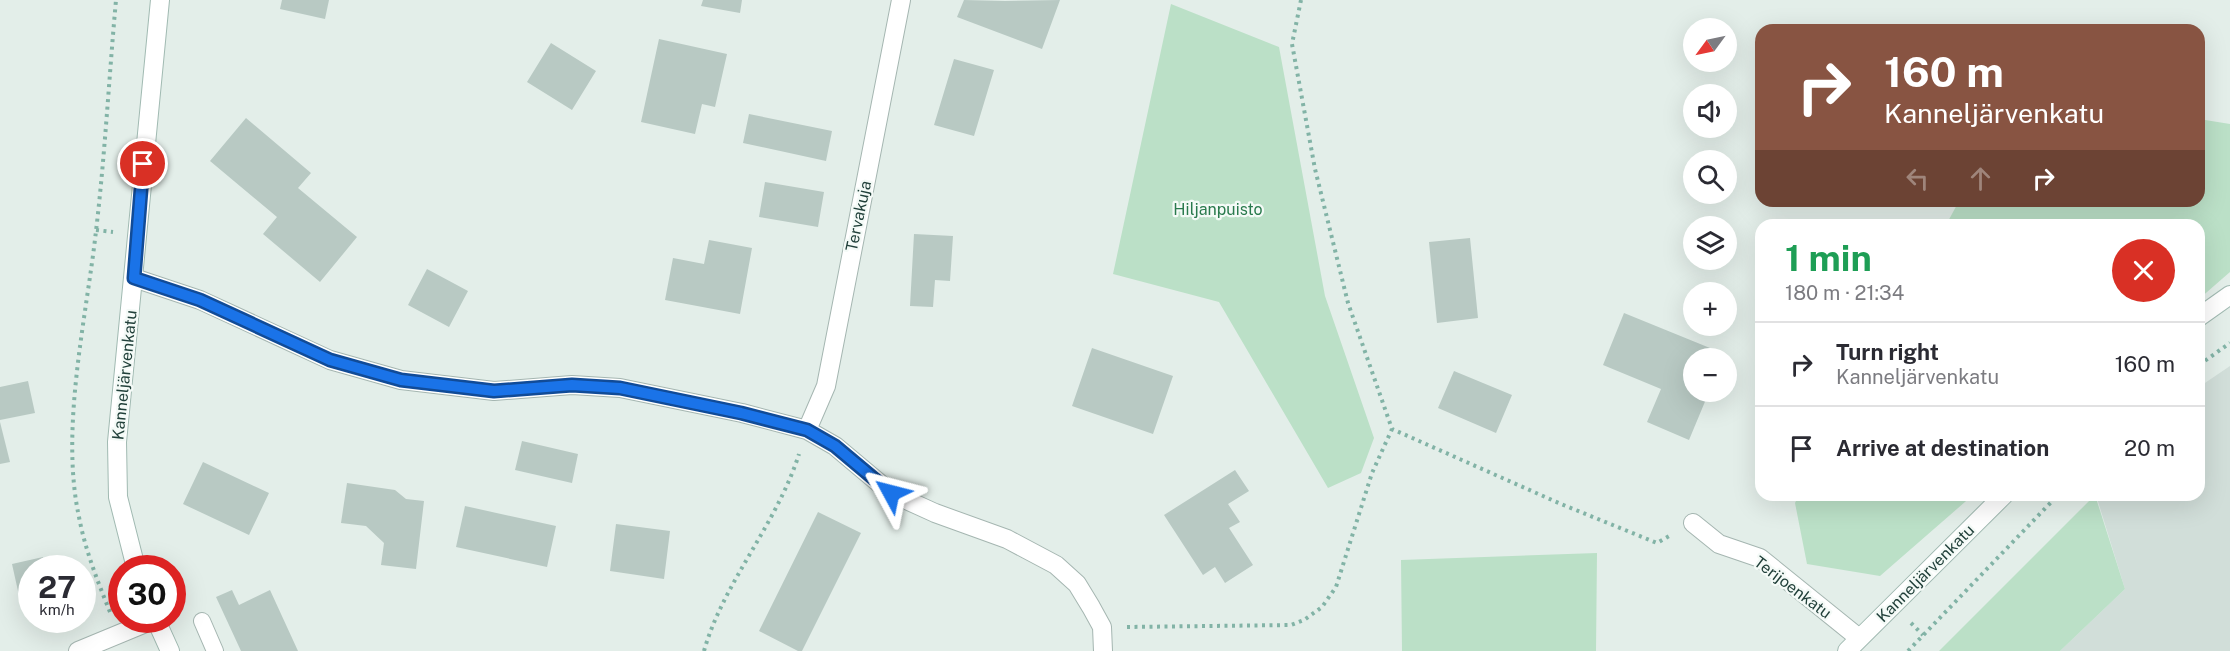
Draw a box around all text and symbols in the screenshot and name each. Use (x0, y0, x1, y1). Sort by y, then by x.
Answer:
north arrow (1683, 18, 1737, 72)
map controls (1683, 18, 1737, 402)
text: 160 m (1884, 47, 2004, 96)
icon: right (1785, 48, 1863, 126)
button: sound (1683, 84, 1737, 138)
text: Kanneljärvenkatu (1884, 97, 2104, 129)
pin (117, 138, 168, 189)
icon: arrive (126, 147, 159, 180)
button: search (1683, 150, 1737, 204)
icon: left (1901, 162, 1934, 195)
icon: ahead (1964, 162, 1997, 195)
icon: right (2027, 162, 2060, 195)
street label: Tervakuja (842, 179, 875, 253)
park label: Hiljanpuisto (1173, 200, 1263, 219)
button: layers (1683, 216, 1737, 270)
text: 1 min (1785, 237, 1872, 279)
button: close (2112, 239, 2175, 302)
text: 180 m · 21:34 (1785, 281, 1904, 305)
button: + (1683, 282, 1737, 336)
street label: Kanneljärvenkatu (108, 309, 141, 441)
text: Turn right (1836, 339, 1939, 365)
button: − (1683, 348, 1737, 402)
icon: right (1785, 348, 1818, 381)
text: 160 m (2115, 351, 2175, 377)
text: Kanneljärvenkatu (1836, 365, 1999, 389)
icon: arrive (1785, 432, 1818, 465)
text: Arrive at destination (1836, 435, 2049, 461)
text: 20 m (2124, 435, 2175, 461)
position arrow (859, 461, 923, 525)
street label: Kanneljärvenkatu (1873, 521, 1978, 626)
street label: Terijoenkatu (1750, 552, 1835, 623)
speed limit sign: 30 (108, 555, 186, 633)
text: 27 (38, 569, 76, 605)
text: km/h (39, 601, 75, 618)

